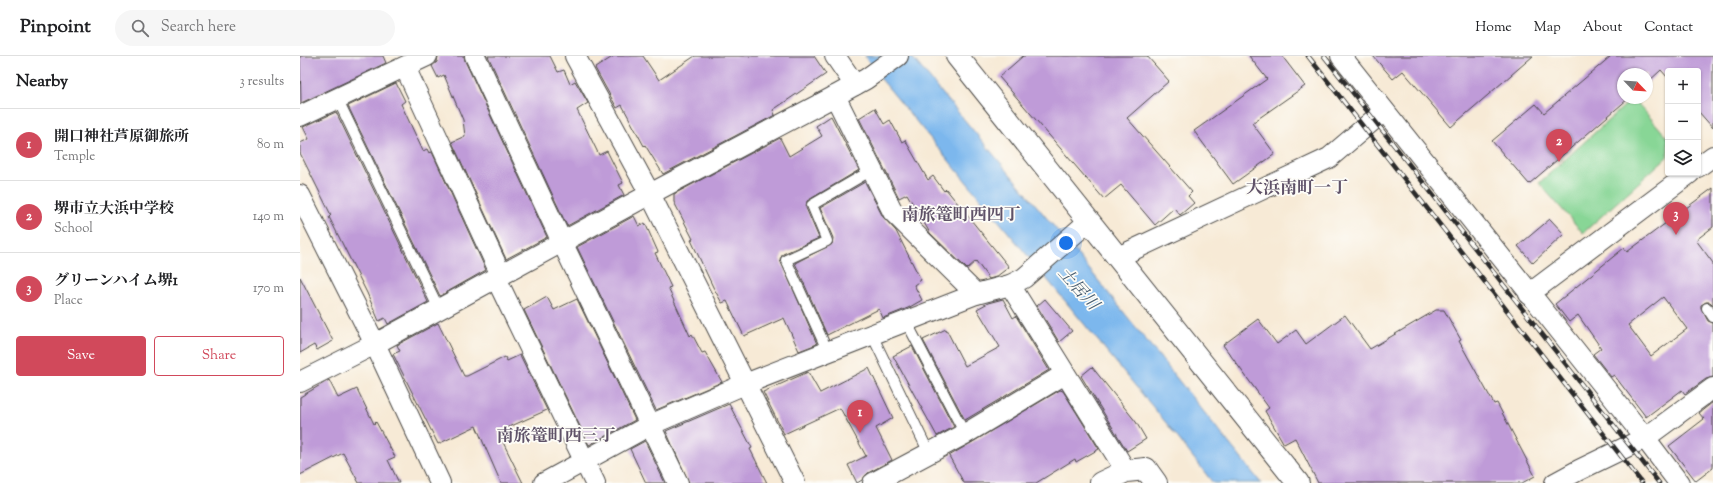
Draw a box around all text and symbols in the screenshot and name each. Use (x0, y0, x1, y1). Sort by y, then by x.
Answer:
search box (115, 10, 395, 46)
text: Pinpoint (20, 14, 91, 41)
icon: search (129, 17, 151, 39)
text: Search here (161, 17, 236, 38)
text: Home (1475, 18, 1512, 38)
text: Map (1534, 18, 1561, 38)
text: About (1583, 18, 1622, 38)
text: Contact (1644, 18, 1693, 38)
north arrow (1617, 68, 1653, 104)
map controls (1665, 68, 1701, 176)
button: + (1665, 68, 1701, 104)
text: Nearby (16, 70, 68, 94)
text: 3 results (239, 73, 284, 91)
button: − (1665, 104, 1701, 140)
text: 開口神社芦原御旅所 (54, 127, 189, 148)
pin: 2 (1546, 129, 1572, 162)
text: 1 (27, 136, 31, 154)
text: 80 m (257, 136, 284, 154)
button: layers (1665, 140, 1701, 176)
text: Temple (54, 148, 95, 166)
district label: 大浜南町一丁 (1246, 177, 1348, 201)
text: 堺市立大浜中学校 (54, 199, 174, 220)
pin: 3 (1663, 202, 1689, 235)
district label: 南旅篭町西四丁 (902, 204, 1021, 228)
text: 2 (26, 208, 32, 226)
text: 140 m (253, 208, 284, 226)
text: School (54, 220, 93, 238)
your location (1056, 233, 1076, 253)
water label: 土居川 (1052, 262, 1105, 318)
text: グリーンハイム堺1 (54, 271, 178, 292)
text: 3 (26, 280, 32, 298)
text: 170 m (253, 280, 284, 298)
text: Place (54, 292, 83, 310)
button: Save (16, 336, 146, 376)
button: Share (154, 336, 284, 376)
pin: 1 (847, 400, 873, 433)
district label: 南旅篭町西三丁 (497, 425, 616, 449)

